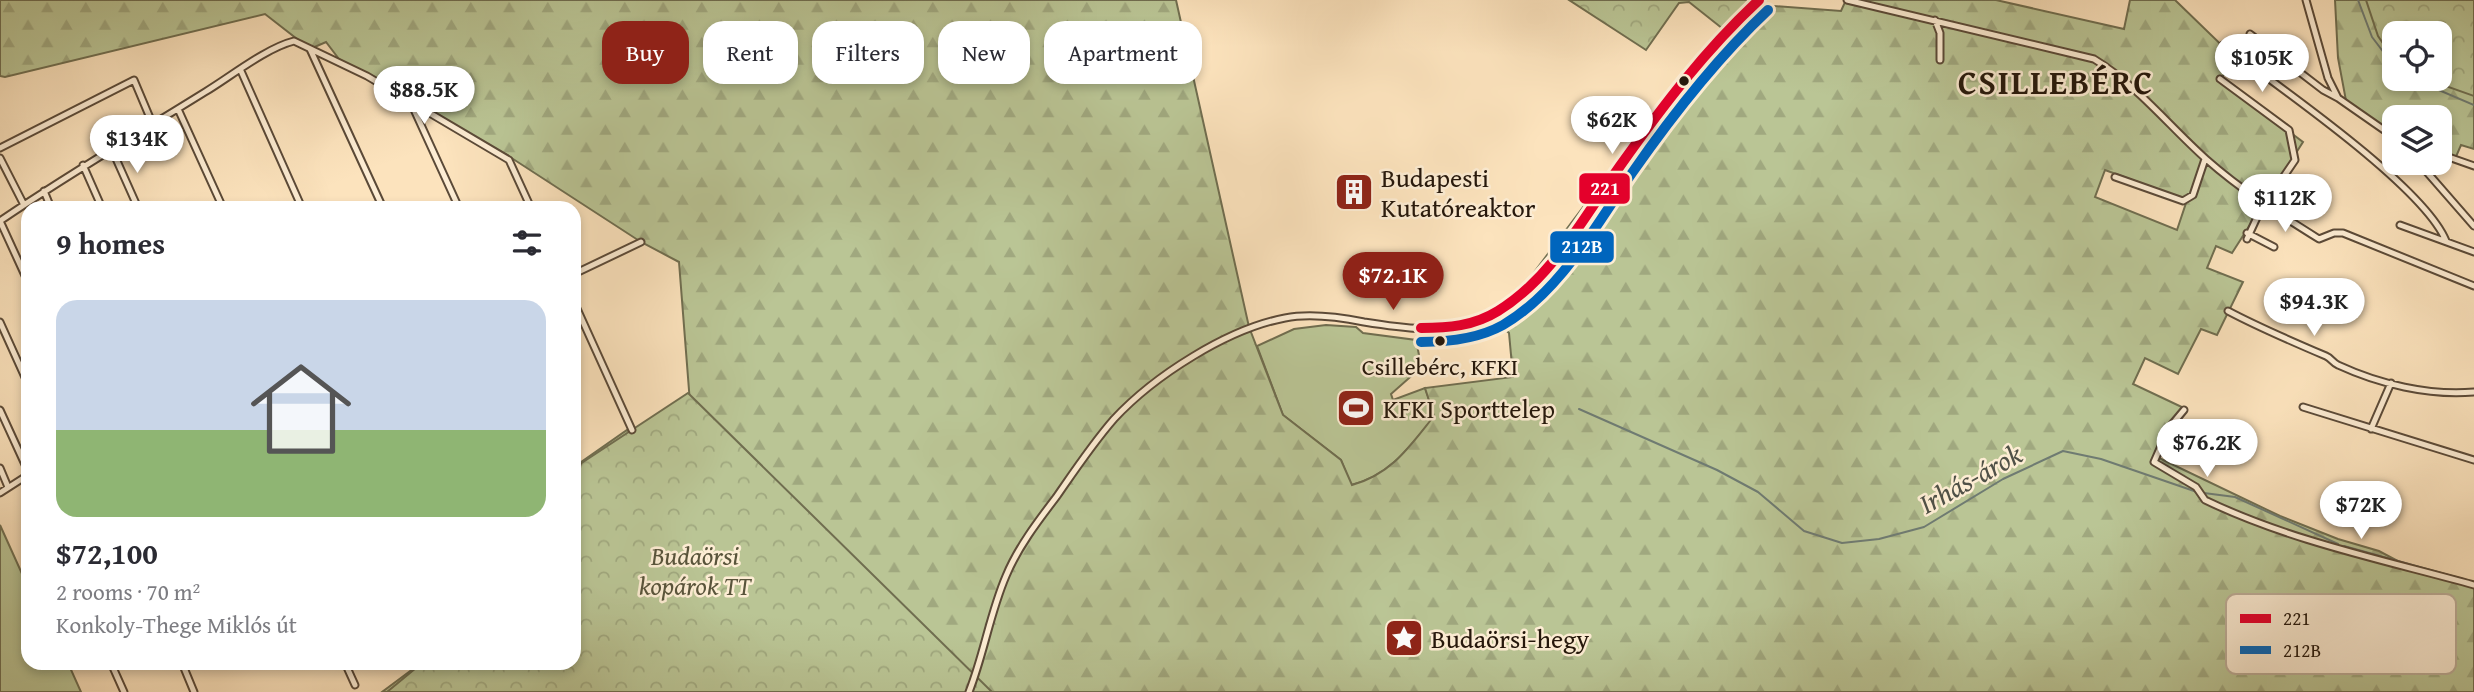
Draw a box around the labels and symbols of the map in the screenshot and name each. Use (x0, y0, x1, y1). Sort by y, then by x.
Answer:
pin: $105K (2213, 34, 2311, 94)
district label: CSILLEBÉRC (1958, 58, 2154, 106)
pin: $88.5K (367, 66, 481, 126)
unlabelled marker (1677, 74, 1691, 88)
pin: $62K (1571, 96, 1653, 156)
pin: $134K (88, 116, 186, 175)
place label: Budapesti Kutatóreaktor (1381, 158, 1536, 227)
building icon: Budapesti Kutatóreaktor (1333, 171, 1375, 213)
line badge: 221 (1578, 172, 1631, 205)
text: 221 (1590, 174, 1620, 202)
pin: $112K (2236, 174, 2334, 234)
line badge: 212B (1549, 230, 1615, 264)
text: 212B (1561, 232, 1603, 260)
pin: $72.1K (1336, 252, 1450, 312)
pin: $94.3K (2257, 278, 2371, 338)
marker: Csillebérc, KFKI (1433, 334, 1447, 348)
place label: Csillebérc, KFKI (1362, 349, 1518, 384)
sports icon: KFKI Sporttelep (1335, 387, 1377, 429)
place label: KFKI Sporttelep (1383, 389, 1555, 428)
pin: $76.2K (2150, 420, 2264, 479)
water label: Irhás-árok (1911, 433, 2029, 523)
pin: $72K (2320, 482, 2402, 541)
park label: Budaörsi kopárok TT (639, 536, 753, 605)
legend (2226, 594, 2456, 674)
text: 221 (2283, 604, 2310, 632)
place icon: Budaörsi-hegy (1383, 617, 1425, 659)
place label: Budaörsi-hegy (1431, 619, 1589, 658)
text: 212B (2283, 636, 2321, 664)

